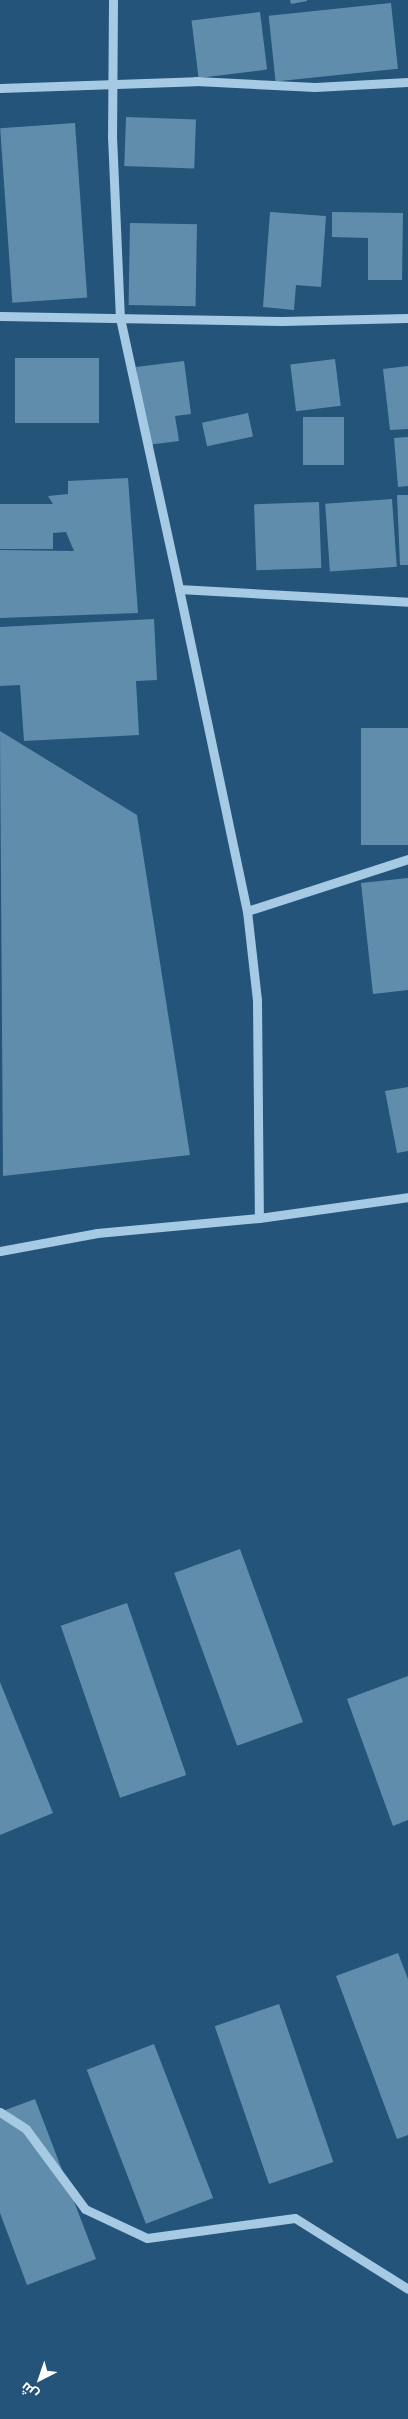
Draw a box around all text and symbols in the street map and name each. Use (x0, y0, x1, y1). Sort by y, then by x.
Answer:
north arrow (15, 2354, 65, 2404)
text: ش (19, 2379, 42, 2401)

